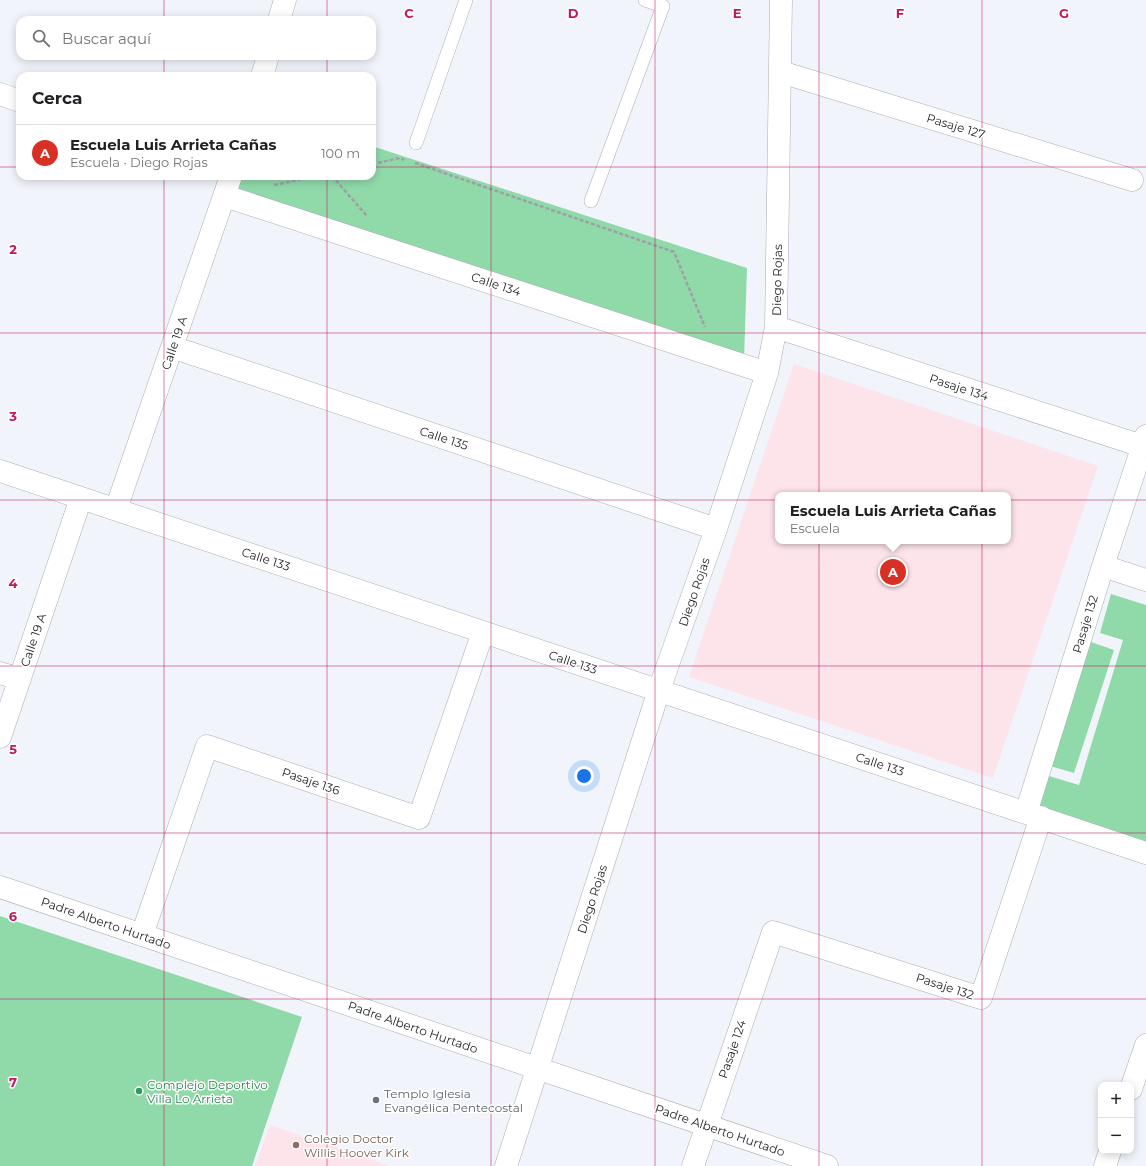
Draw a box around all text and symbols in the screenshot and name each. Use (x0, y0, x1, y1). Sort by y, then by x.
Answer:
text: C (404, 5, 414, 21)
text: D (568, 5, 579, 21)
text: E (733, 5, 742, 21)
text: F (896, 5, 904, 21)
text: G (1059, 5, 1069, 21)
search box (16, 16, 376, 60)
icon: search (30, 27, 52, 49)
text: Buscar aquí (62, 29, 151, 48)
text: Cerca (32, 88, 82, 108)
street label: Pasaje 127 (925, 110, 987, 142)
text: Escuela Luis Arrieta Cañas (70, 135, 276, 154)
text: A (40, 145, 50, 161)
text: 100 m (321, 145, 360, 161)
text: Escuela · Diego Rojas (70, 154, 208, 170)
text: 2 (9, 241, 17, 257)
street label: Diego Rojas (769, 244, 785, 316)
street label: Calle 134 (469, 269, 523, 299)
street label: Calle 19 A (158, 314, 190, 372)
street label: Pasaje 134 (928, 370, 990, 404)
text: 3 (8, 408, 17, 424)
street label: Calle 135 (418, 423, 470, 453)
popup (775, 492, 1011, 544)
text: Escuela Luis Arrieta Cañas (790, 501, 996, 520)
text: Escuela (790, 520, 840, 536)
street label: Calle 133 (240, 544, 292, 574)
street label: Diego Rojas (675, 556, 713, 628)
pin: A (880, 557, 906, 587)
text: 4 (9, 575, 18, 591)
street label: Pasaje 132 (1069, 593, 1101, 655)
street label: Calle 19 A (17, 611, 49, 669)
street label: Calle 133 (547, 647, 599, 677)
text: 5 (9, 741, 17, 757)
street label: Calle 133 (854, 749, 906, 779)
street label: Pasaje 136 (280, 764, 342, 798)
your location (574, 766, 594, 786)
street label: Diego Rojas (574, 862, 610, 935)
street label: Padre Alberto Hurtado (39, 894, 173, 952)
text: 6 (9, 908, 18, 924)
street label: Pasaje 132 (914, 970, 976, 1002)
street label: Padre Alberto Hurtado (346, 998, 480, 1056)
street label: Pasaje 124 (715, 1018, 749, 1080)
text: 7 (9, 1074, 17, 1090)
place label: Complejo Deportivo Villa Lo Arrieta (147, 1077, 268, 1106)
map controls (1098, 1082, 1134, 1154)
button: + (1098, 1082, 1134, 1118)
marker: Complejo Deportivo Villa Lo Arrieta (134, 1086, 144, 1096)
place label: Templo Iglesia Evangélica Pentecostal (384, 1086, 523, 1115)
marker: Templo Iglesia Evangélica Pentecostal (371, 1095, 381, 1105)
street label: Padre Alberto Hurtado (653, 1101, 787, 1159)
button: − (1098, 1118, 1134, 1154)
place label: Colegio Doctor Willis Hoover Kirk (304, 1131, 410, 1160)
marker: Colegio Doctor Willis Hoover Kirk (291, 1140, 301, 1150)

